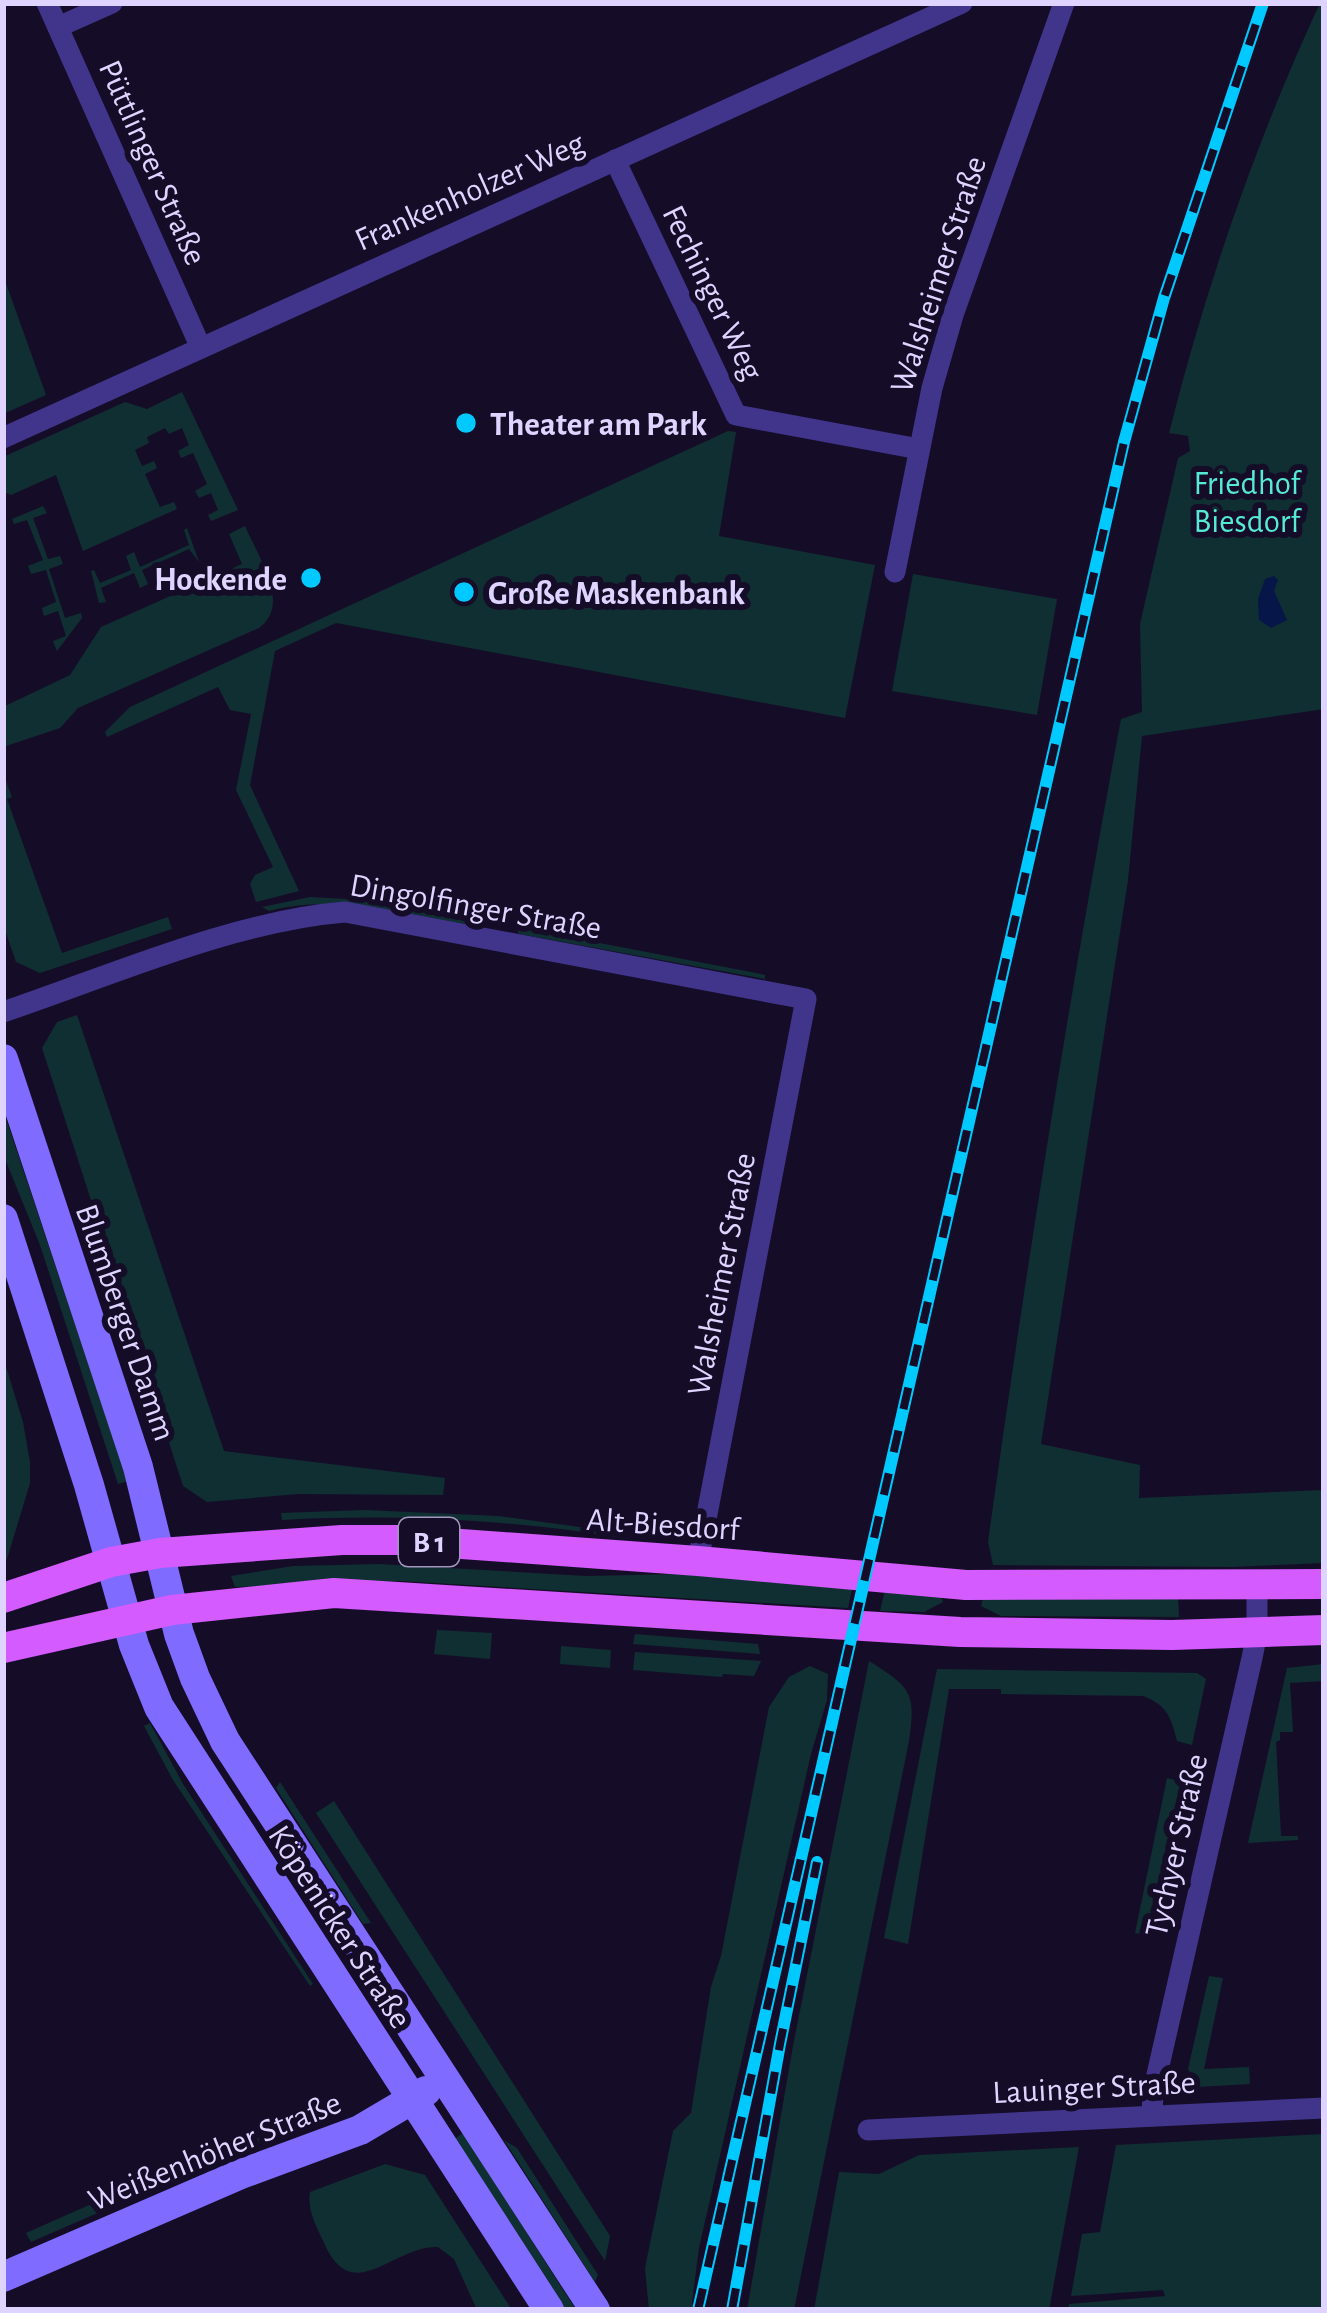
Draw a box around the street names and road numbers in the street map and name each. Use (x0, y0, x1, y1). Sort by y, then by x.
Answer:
street label: Püttlinger Straße (92, 56, 212, 270)
street label: Frankenholzer Weg (350, 127, 590, 258)
street label: Walsheimer Straße (886, 152, 993, 397)
street label: Fechinger Weg (655, 201, 768, 386)
street label: Dingolfinger Straße (347, 869, 604, 946)
street label: Walsheimer Straße (683, 1150, 762, 1399)
street label: Blumberger Damm (69, 1200, 181, 1445)
street label: Alt-Biesdorf (585, 1504, 742, 1547)
road number: B 1 (399, 1518, 459, 1566)
street label: Tychyer Straße (1140, 1751, 1215, 1940)
street label: Köpenicker Straße (261, 1820, 417, 2035)
street label: Lauinger Straße (992, 2067, 1197, 2110)
street label: Weißenhöher Straße (84, 2087, 346, 2218)

